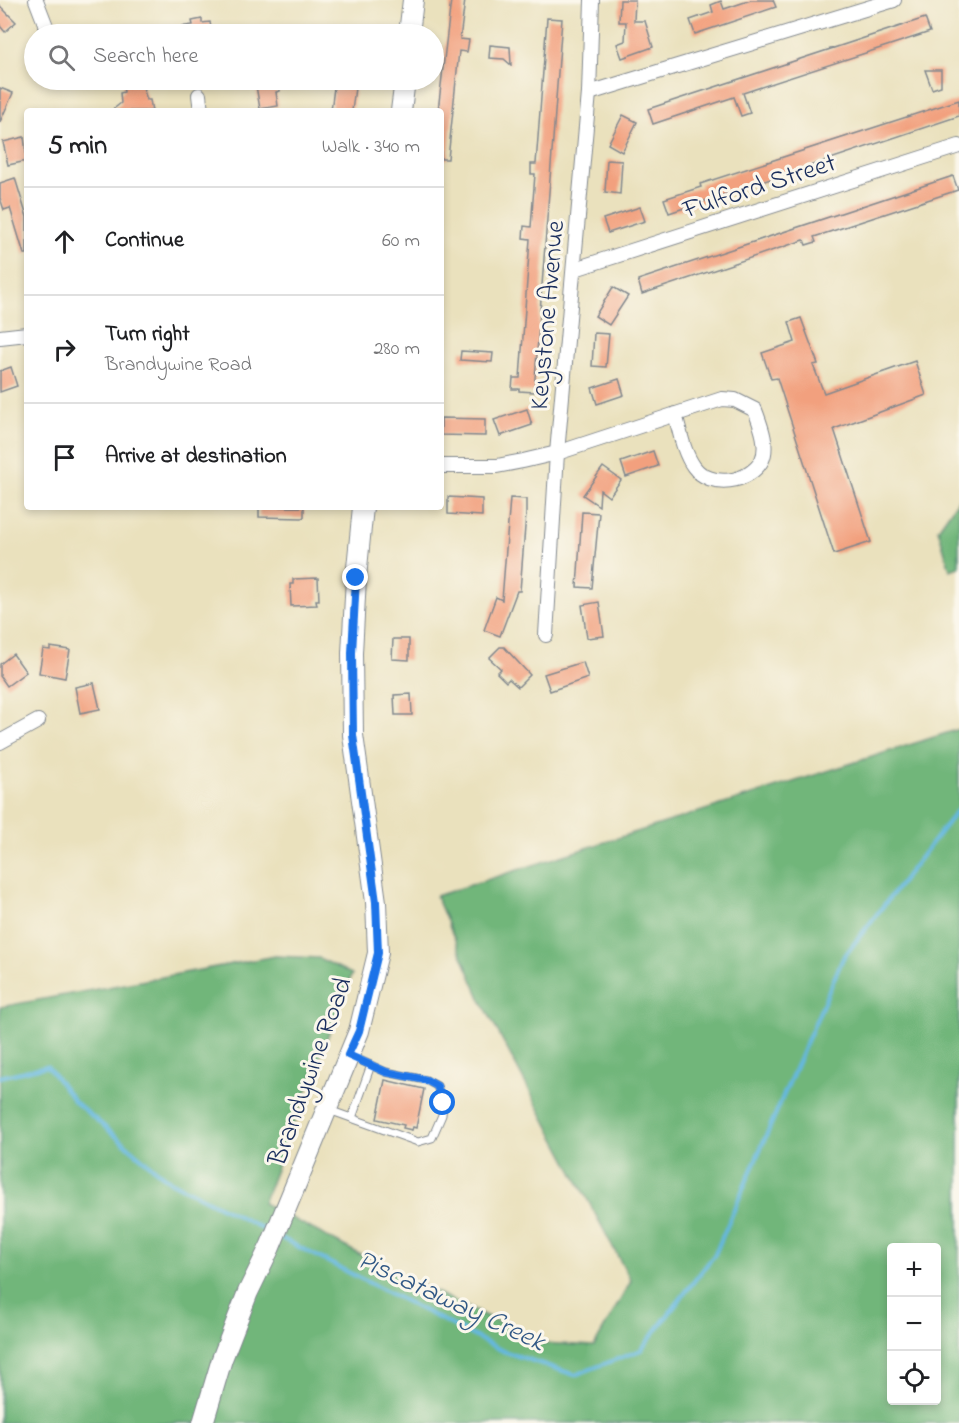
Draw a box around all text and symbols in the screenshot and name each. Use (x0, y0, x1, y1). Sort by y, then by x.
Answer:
search box (24, 24, 444, 90)
icon: search (45, 41, 78, 74)
text: Search here (93, 41, 198, 73)
text: 5 min (48, 128, 107, 166)
text: Walk · 340 m (322, 133, 420, 162)
street label: Fulford Street (677, 144, 841, 231)
street label: Keystone Avenue (521, 218, 576, 412)
icon: ahead (48, 225, 81, 258)
text: Continue (105, 225, 184, 257)
text: 60 m (382, 227, 420, 256)
text: Turn right (105, 319, 190, 351)
icon: right (48, 333, 81, 366)
text: 280 m (373, 335, 420, 364)
text: Brandywine Road (105, 351, 252, 380)
icon: arrive (48, 441, 81, 474)
text: Arrive at destination (105, 441, 287, 473)
route end (342, 564, 368, 590)
street label: Brandywine Road (259, 972, 364, 1173)
route start (429, 1089, 455, 1115)
water label: Piscataway Creek (350, 1241, 553, 1364)
map controls (887, 1243, 941, 1405)
button: + (887, 1243, 941, 1297)
button: − (887, 1297, 941, 1351)
button: locate (887, 1351, 941, 1405)

